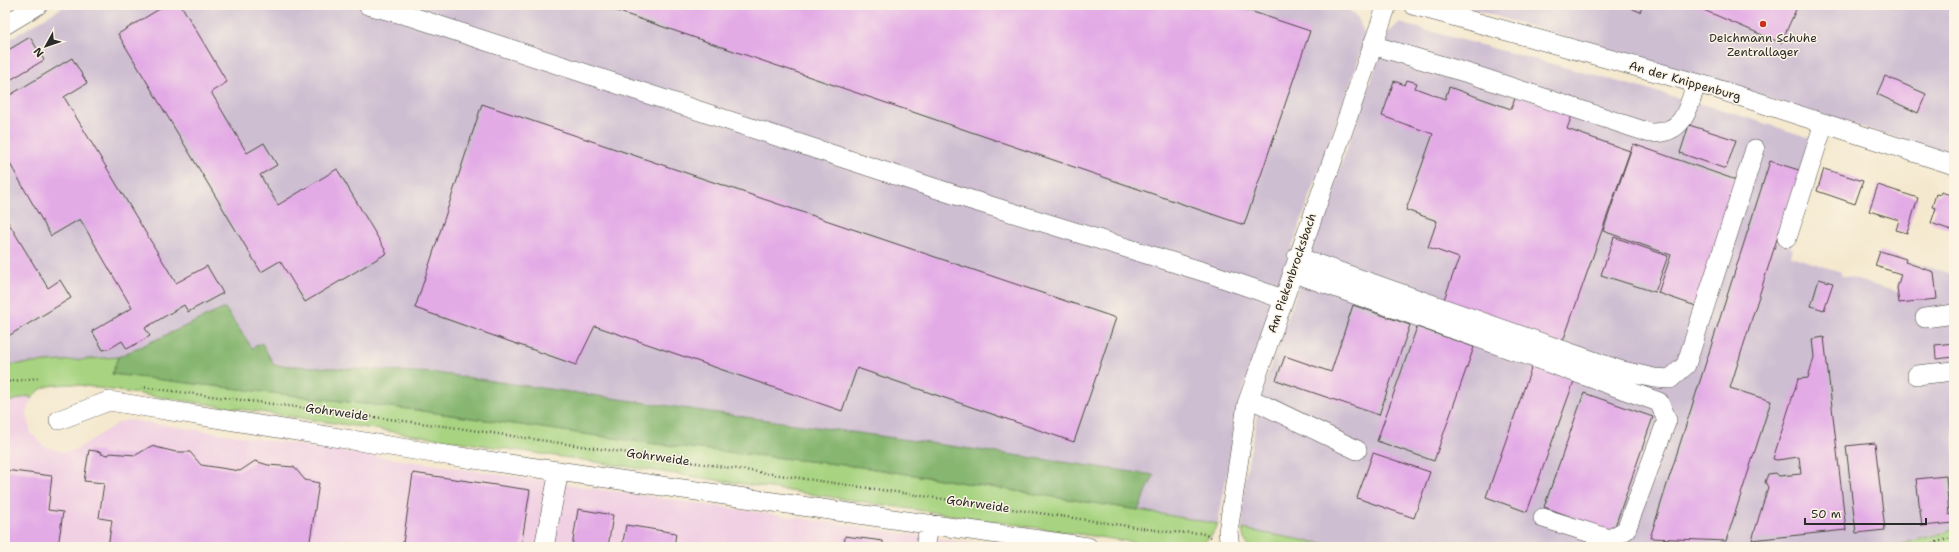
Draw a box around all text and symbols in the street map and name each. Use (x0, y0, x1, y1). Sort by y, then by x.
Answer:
marker: Deichmann Schuhe Zentrallager (1758, 19, 1768, 29)
north arrow (26, 26, 66, 66)
place label: Deichmann Schuhe Zentrallager (1709, 30, 1817, 60)
text: N (30, 44, 47, 60)
street label: An der Knippenburg (1627, 57, 1743, 105)
street label: Am Piekenbrocksbach (1264, 211, 1320, 335)
street label: Gohrweide (304, 400, 370, 424)
street label: Gohrweide (625, 445, 691, 469)
street label: Gohrweide (945, 492, 1011, 516)
scale bar (1805, 500, 1926, 526)
text: 50 m (1811, 506, 1841, 522)

